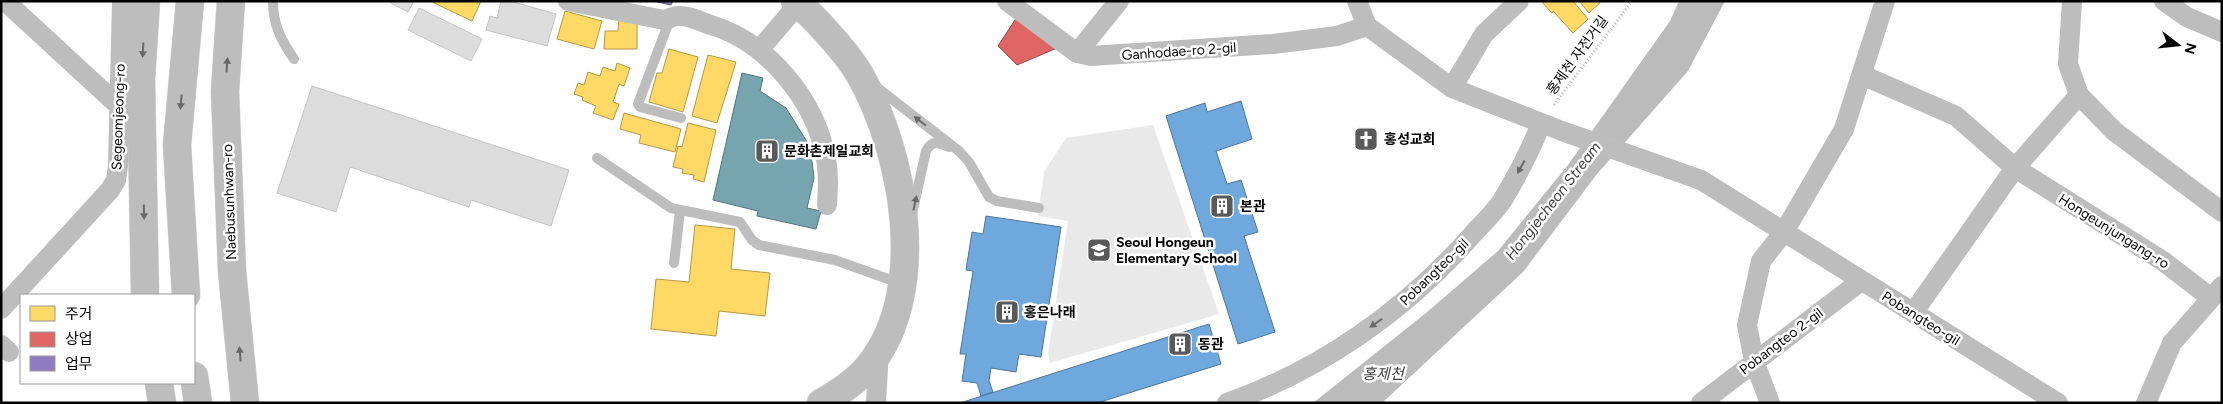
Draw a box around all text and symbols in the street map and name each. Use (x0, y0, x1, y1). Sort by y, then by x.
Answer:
street label: 홍제천 자전거길 (1543, 12, 1612, 98)
north arrow (2153, 20, 2203, 70)
street label: Ganhodae-ro 2-gil (1121, 39, 1237, 64)
text: N (2180, 41, 2200, 56)
one-way arrow (139, 42, 147, 58)
one-way arrow (223, 56, 231, 72)
street label: Segeomjeong-ro (108, 64, 129, 170)
one-way arrow (177, 94, 185, 110)
one-way arrow (914, 116, 927, 126)
church icon: 홍성교회 (1353, 126, 1379, 152)
place label: 홍성교회 (1384, 131, 1436, 148)
building icon: 문화촌제일교회 (754, 138, 780, 164)
water label: Hongjecheon Stream (1501, 138, 1605, 264)
place label: 문화촌제일교회 (784, 143, 874, 160)
street label: Naebusunhwan-ro (219, 144, 240, 260)
one-way arrow (1517, 159, 1525, 174)
street label: Hongeunjungang-ro (2055, 190, 2172, 272)
building icon: 본관 (1209, 193, 1235, 219)
one-way arrow (911, 196, 919, 211)
place label: 본관 (1240, 198, 1266, 215)
one-way arrow (140, 205, 148, 221)
place label: Seoul Hongeun Elementary School (1116, 234, 1237, 267)
street label: Pobangteo-gil (1396, 235, 1472, 309)
school or university icon: Seoul Hongeun Elementary School (1086, 237, 1112, 263)
street label: Pobangteo-gil (1879, 288, 1963, 349)
legend (20, 294, 195, 384)
building icon: 홍은나래 (994, 299, 1020, 325)
place label: 홍은나래 (1024, 304, 1076, 321)
street label: Pobangteo 2-gil (1736, 304, 1826, 378)
text: 주거 (65, 305, 93, 323)
one-way arrow (1369, 318, 1383, 328)
text: 상업 (65, 330, 93, 348)
building icon: 동관 (1167, 331, 1193, 357)
place label: 동관 (1198, 336, 1224, 353)
one-way arrow (235, 346, 243, 362)
text: 업무 (65, 355, 93, 373)
water label: 홍제천 (1362, 365, 1406, 383)

